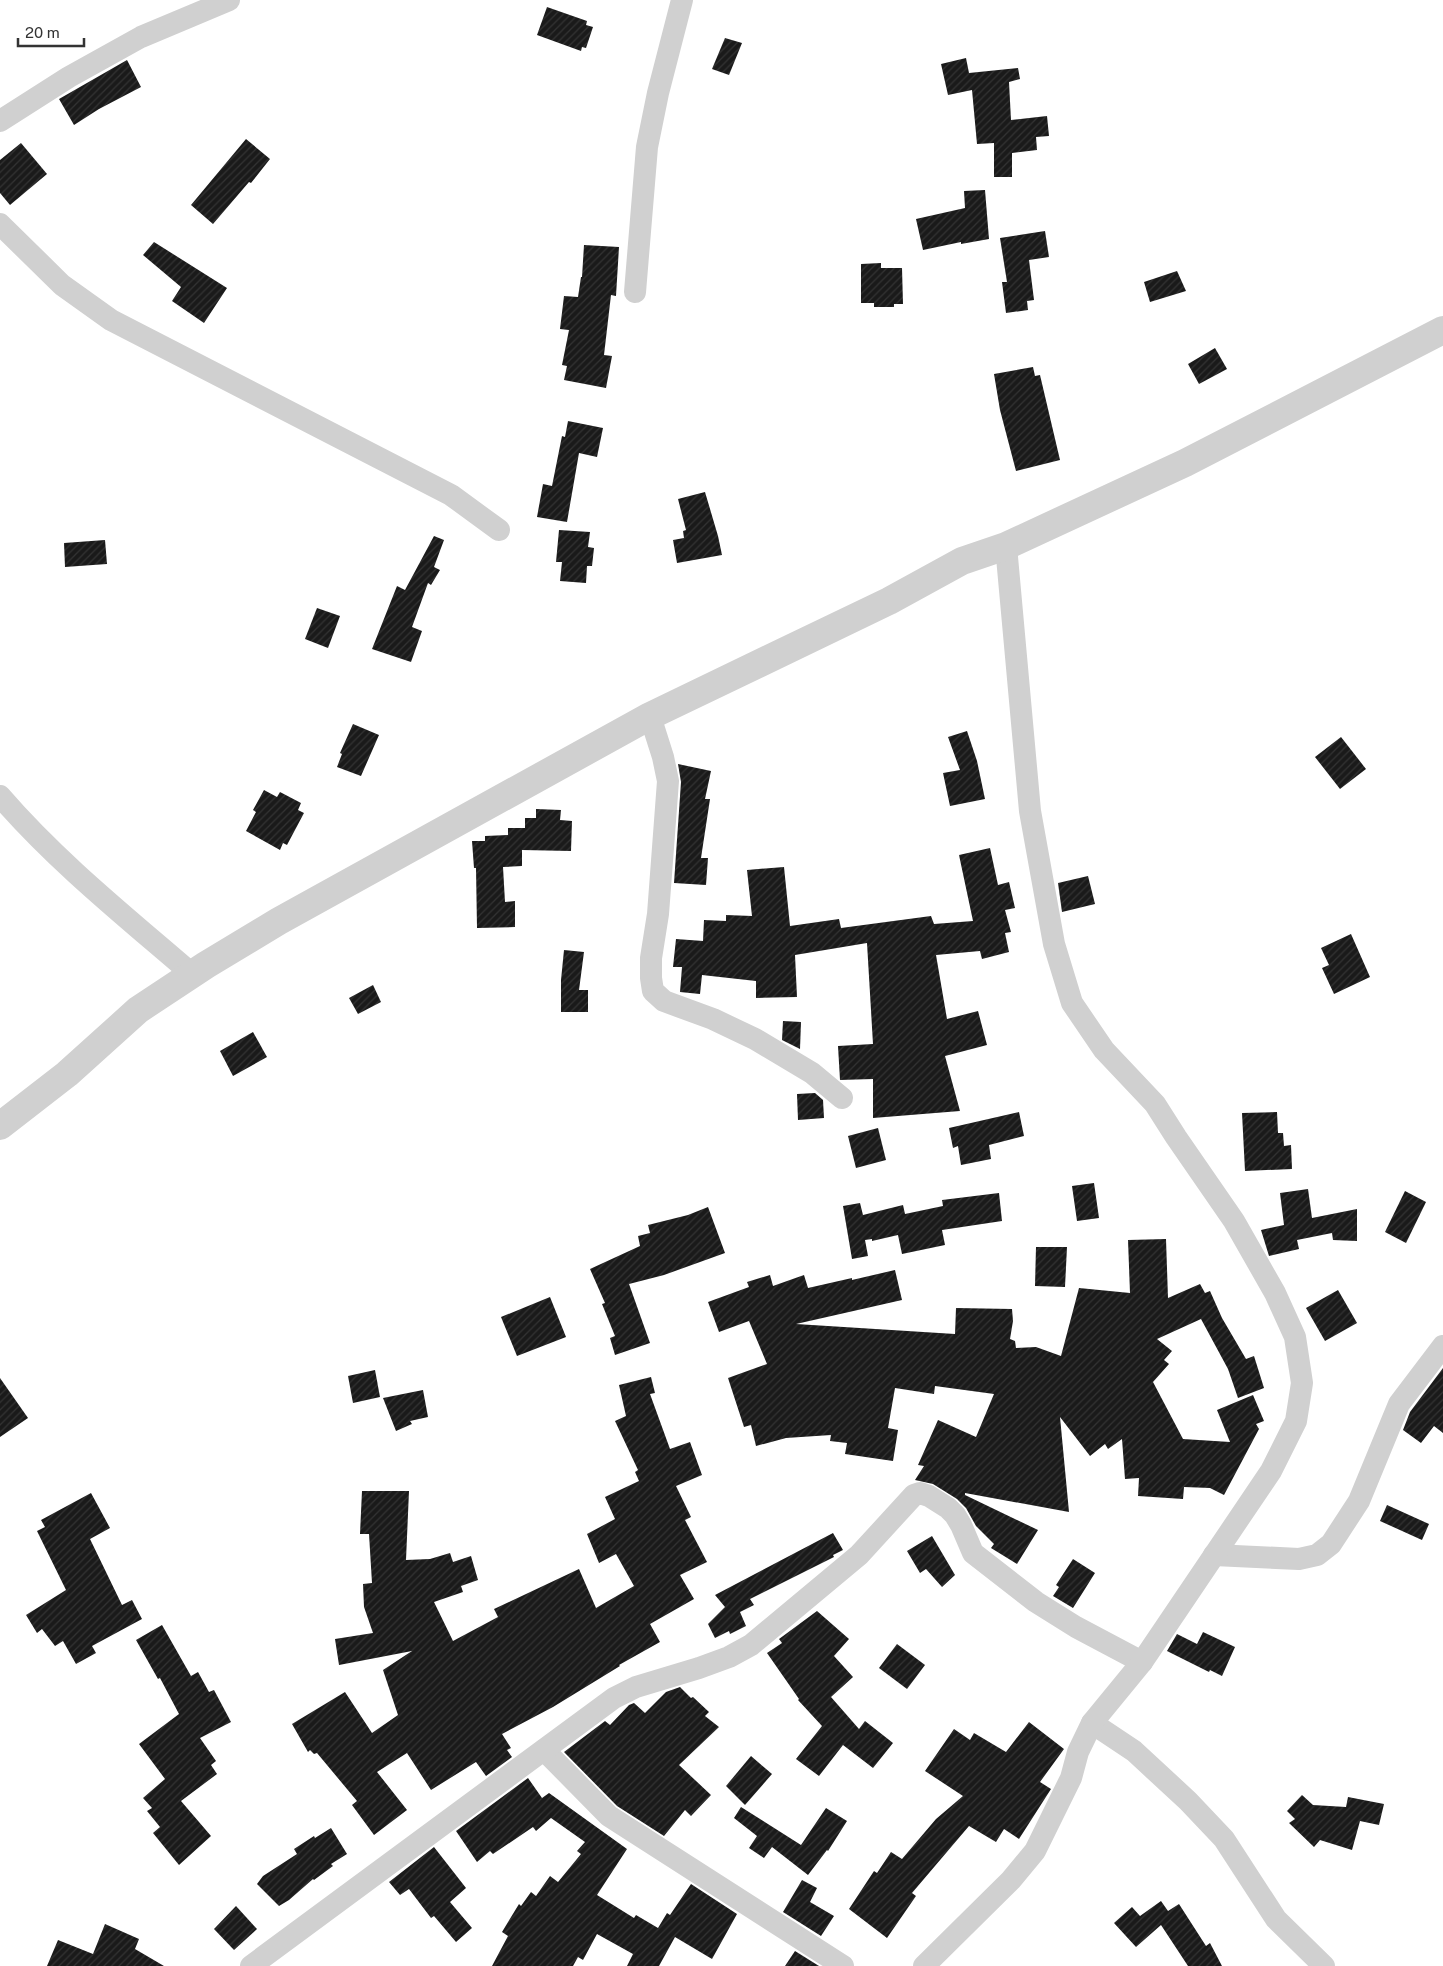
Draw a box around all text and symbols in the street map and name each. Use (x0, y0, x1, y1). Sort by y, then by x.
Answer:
scale bar (18, 15, 84, 47)
text: 20 m (25, 24, 60, 41)

